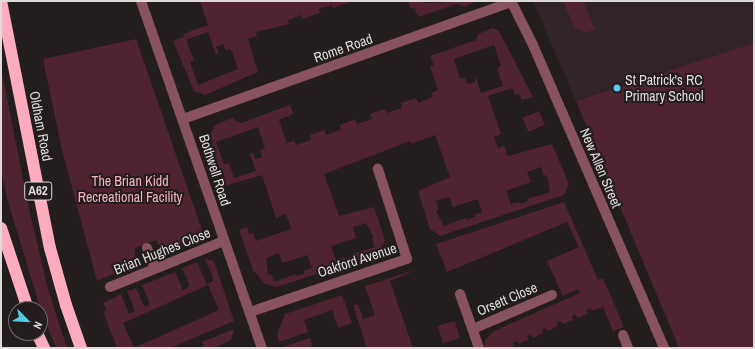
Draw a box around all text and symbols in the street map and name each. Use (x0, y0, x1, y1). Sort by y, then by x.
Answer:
street label: Rome Road (311, 30, 375, 66)
place label: St Patrick's RC Primary School (625, 72, 703, 104)
marker: St Patrick's RC Primary School (612, 83, 622, 93)
street label: Oldham Road (26, 90, 56, 162)
street label: New Allen Street (577, 125, 625, 211)
street label: Bothwell Road (196, 132, 234, 208)
park label: The Brian Kidd Recreational Facility (78, 173, 182, 206)
road number: A62 (24, 180, 52, 202)
street label: Brian Hughes Close (111, 224, 213, 278)
street label: Oakford Avenue (315, 239, 399, 281)
street label: Orsett Close (474, 279, 540, 319)
north arrow (8, 301, 48, 341)
text: N (30, 320, 46, 331)

